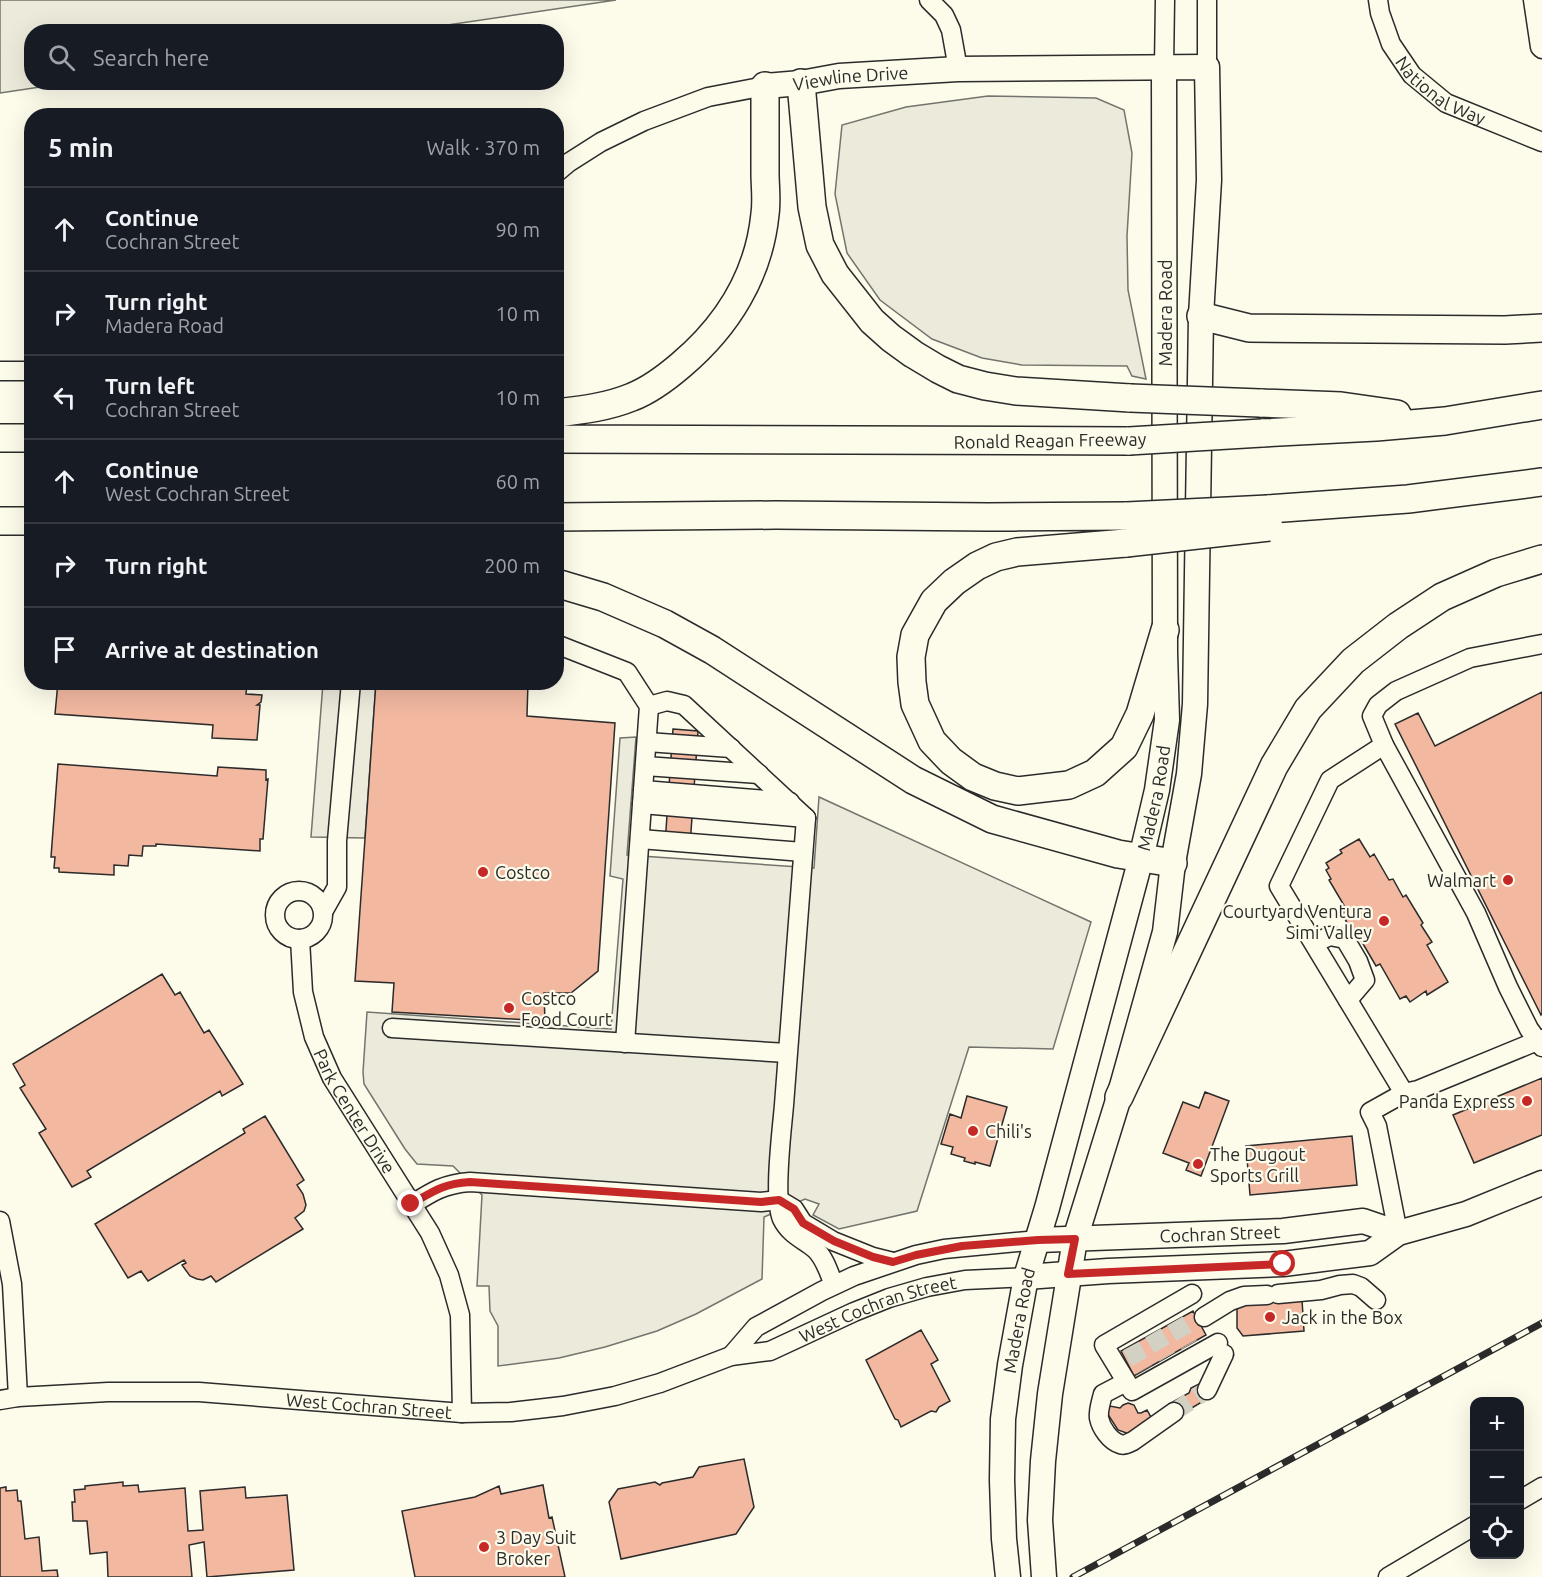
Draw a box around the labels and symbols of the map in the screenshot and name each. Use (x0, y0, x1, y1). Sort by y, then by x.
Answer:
street label: National Way (1392, 52, 1489, 128)
street label: Viewline Drive (792, 62, 909, 94)
street label: Madera Road (1155, 259, 1175, 367)
street label: Ronald Reagan Freeway (954, 428, 1147, 452)
street label: Madera Road (1133, 744, 1173, 853)
place label: Costco (495, 862, 550, 882)
marker: Costco (476, 865, 490, 879)
place label: Walmart (1427, 870, 1496, 890)
marker: Walmart (1501, 873, 1515, 887)
place label: Courtyard Ventura Simi Valley (1222, 901, 1372, 942)
marker: Courtyard Ventura Simi Valley (1377, 914, 1391, 928)
place label: Costco Food Court (521, 988, 612, 1029)
marker: Costco Food Court (502, 1001, 516, 1015)
street label: Park Center Drive (310, 1046, 400, 1177)
place label: Panda Express (1399, 1091, 1515, 1111)
marker: Panda Express (1520, 1094, 1534, 1108)
place label: Chili's (985, 1121, 1032, 1141)
marker: Chili's (966, 1124, 980, 1138)
place label: The Dugout Sports Grill (1210, 1144, 1306, 1185)
marker: The Dugout Sports Grill (1191, 1157, 1205, 1171)
route end (397, 1190, 423, 1216)
street label: Cochran Street (1159, 1221, 1281, 1246)
route start (1269, 1250, 1295, 1276)
street label: Madera Road (999, 1265, 1038, 1374)
street label: West Cochran Street (796, 1272, 958, 1346)
place label: Jack in the Box (1282, 1307, 1403, 1327)
marker: Jack in the Box (1263, 1310, 1277, 1324)
street label: West Cochran Street (285, 1389, 453, 1422)
place label: 3 Day Suit Broker (496, 1527, 576, 1568)
marker: 3 Day Suit Broker (477, 1540, 491, 1554)

